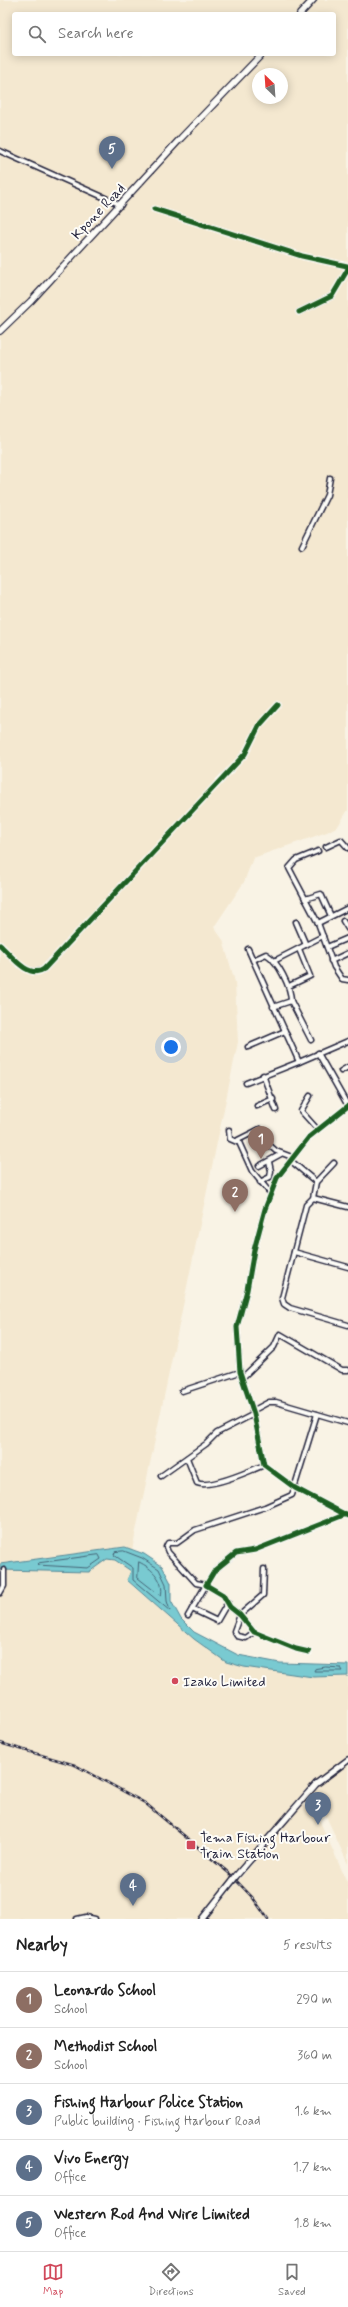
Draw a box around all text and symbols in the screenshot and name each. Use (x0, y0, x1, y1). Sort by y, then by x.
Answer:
search box (12, 12, 336, 56)
icon: search (26, 23, 48, 45)
text: Search here (58, 24, 134, 44)
north arrow (252, 68, 288, 104)
pin: 5 (99, 136, 125, 169)
street label: Kpone Road (68, 180, 129, 244)
your location (161, 1037, 181, 1057)
pin: 1 (248, 1126, 274, 1159)
pin: 2 (222, 1179, 248, 1212)
place label: Izako Limited (183, 1673, 266, 1691)
marker: Izako Limited (170, 1676, 180, 1686)
pin: 3 (305, 1792, 331, 1825)
place label: Tema Fishing Harbour Train Station (200, 1829, 331, 1863)
marker: Tema Fishing Harbour Train Station (185, 1839, 197, 1851)
pin: 4 (120, 1873, 146, 1906)
text: Nearby (16, 1934, 68, 1956)
text: 5 results (283, 1937, 332, 1954)
text: Leonardo School (54, 1981, 156, 2001)
text: 1 (26, 1991, 32, 2008)
text: 290 m (296, 1991, 332, 2008)
text: School (54, 2001, 88, 2018)
text: Methodist School (54, 2037, 157, 2057)
text: 2 (26, 2047, 32, 2064)
text: 360 m (297, 2047, 332, 2064)
text: School (54, 2057, 88, 2074)
text: Fishing Harbour Police Station (54, 2093, 243, 2113)
text: 3 (26, 2103, 32, 2120)
text: 1.6 km (294, 2103, 332, 2120)
text: Public building · Fishing Harbour Road (54, 2113, 261, 2130)
text: Vivo Energy (54, 2149, 129, 2169)
text: 4 (25, 2159, 33, 2176)
text: 1.7 km (293, 2159, 332, 2176)
text: Office (54, 2169, 86, 2186)
text: Western Rod And Wire Limited (54, 2205, 250, 2225)
text: 5 (25, 2215, 33, 2232)
text: 1.8 km (294, 2215, 332, 2232)
text: Office (54, 2225, 86, 2242)
tab: Map (42, 2261, 64, 2299)
tab: Directions (148, 2261, 194, 2299)
tab: Saved (278, 2261, 306, 2299)

